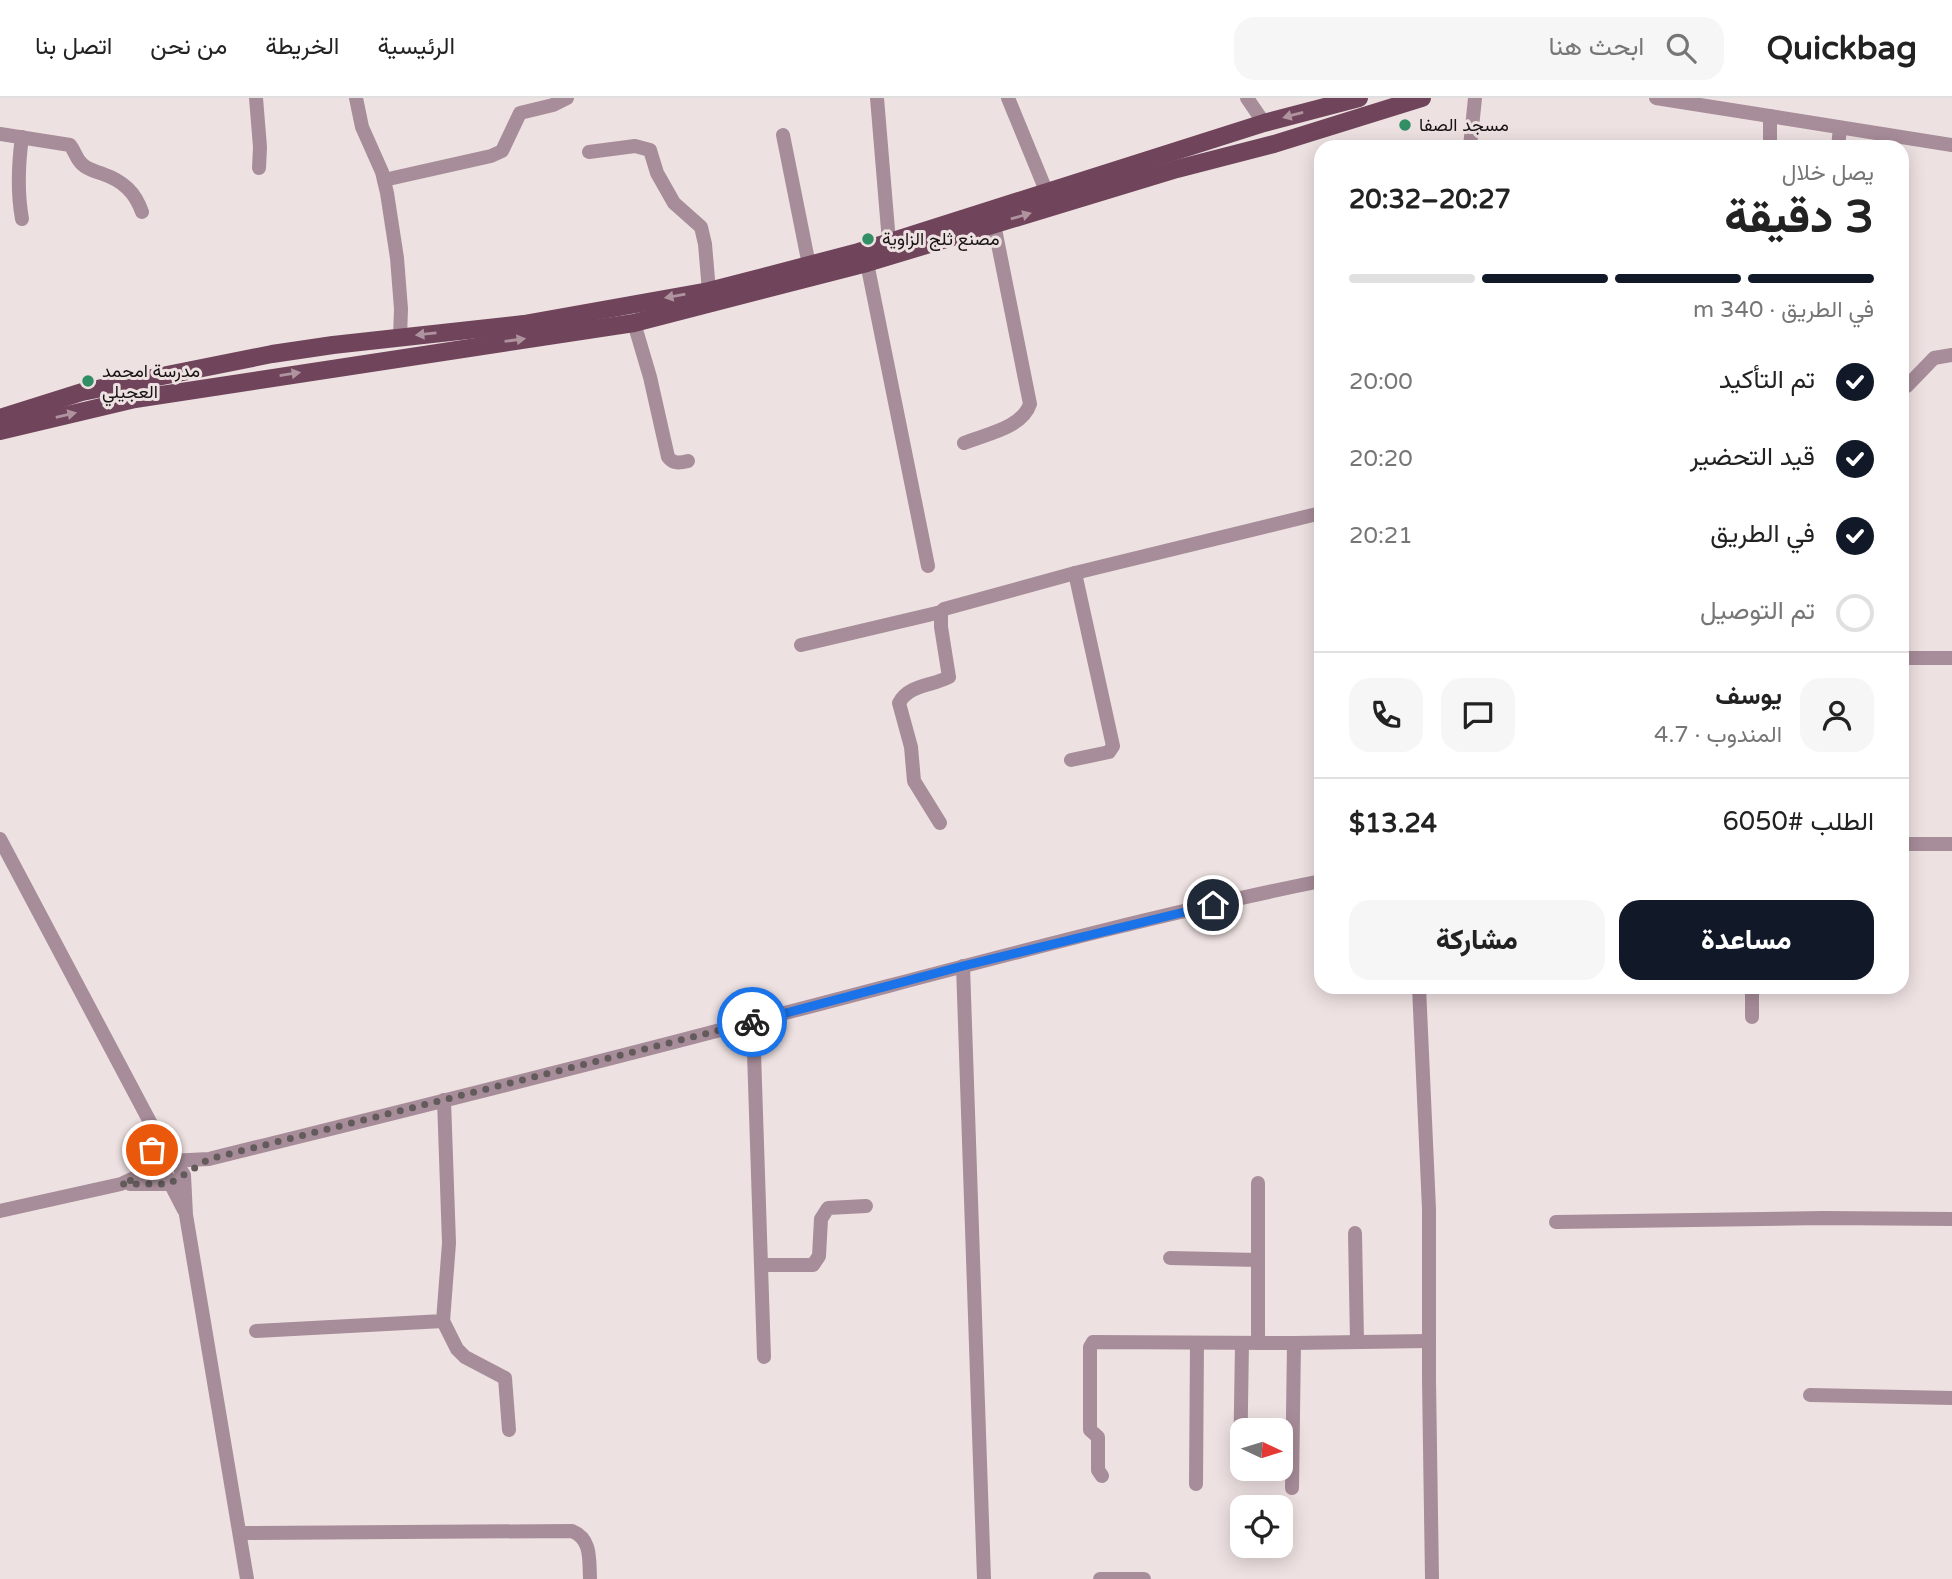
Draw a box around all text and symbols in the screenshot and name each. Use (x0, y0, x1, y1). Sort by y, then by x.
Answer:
search box (1234, 17, 1724, 80)
icon: search (1662, 29, 1700, 67)
text: Quickbag (1766, 29, 1917, 68)
text: ابحث هنا (1548, 31, 1644, 62)
text: اتصل بنا (35, 32, 112, 61)
text: من نحن (150, 32, 227, 61)
text: الخريطة (265, 32, 339, 61)
text: الرئيسية (377, 32, 455, 61)
one-way arrow (1282, 110, 1304, 121)
place label: مسجد الصفا (1419, 114, 1509, 136)
marker: مسجد الصفا (1397, 117, 1413, 133)
text: يصل خلال (1782, 159, 1874, 187)
text: 20:27–20:32 (1349, 184, 1511, 215)
text: 3 دقيقة (1724, 190, 1874, 245)
one-way arrow (1010, 210, 1032, 221)
place label: مصنع ثلج الزاوية (882, 228, 1000, 251)
marker: مصنع ثلج الزاوية (860, 231, 876, 247)
one-way arrow (664, 291, 686, 302)
text: في الطريق · 340 m (1693, 296, 1874, 324)
one-way arrow (415, 329, 437, 340)
one-way arrow (504, 335, 526, 346)
place label: مدرسة امحمد العجيلي (102, 360, 200, 407)
icon: check (1836, 363, 1874, 401)
text: تم التأكيد (1719, 364, 1815, 395)
one-way arrow (279, 368, 301, 379)
text: 20:00 (1349, 368, 1413, 396)
marker: مدرسة امحمد العجيلي (80, 373, 96, 389)
one-way arrow (55, 409, 77, 420)
icon: check (1836, 440, 1874, 478)
text: قيد التحضير (1690, 441, 1815, 472)
text: 20:20 (1349, 445, 1413, 473)
icon: check (1836, 517, 1874, 555)
text: في الطريق (1710, 518, 1815, 549)
text: 20:21 (1349, 522, 1413, 550)
text: تم التوصيل (1700, 595, 1815, 626)
button: phone (1349, 678, 1423, 752)
button: chat (1441, 678, 1515, 752)
button: person (1800, 678, 1874, 752)
text: يوسف (1715, 680, 1782, 711)
text: المندوب · 4.7 (1654, 721, 1782, 749)
text: الطلب #6050 (1723, 806, 1874, 837)
text: $13.24 (1349, 808, 1437, 839)
pin (1183, 875, 1243, 935)
icon: home (1194, 886, 1232, 924)
button: مشاركة (1349, 900, 1605, 980)
button: مساعدة (1619, 900, 1874, 980)
courier (717, 987, 787, 1057)
icon: bike (733, 1003, 771, 1041)
pin (122, 1120, 182, 1180)
icon: bag (133, 1131, 171, 1169)
north arrow (1230, 1418, 1293, 1480)
map controls (1230, 1418, 1293, 1558)
button: locate (1230, 1495, 1293, 1558)

